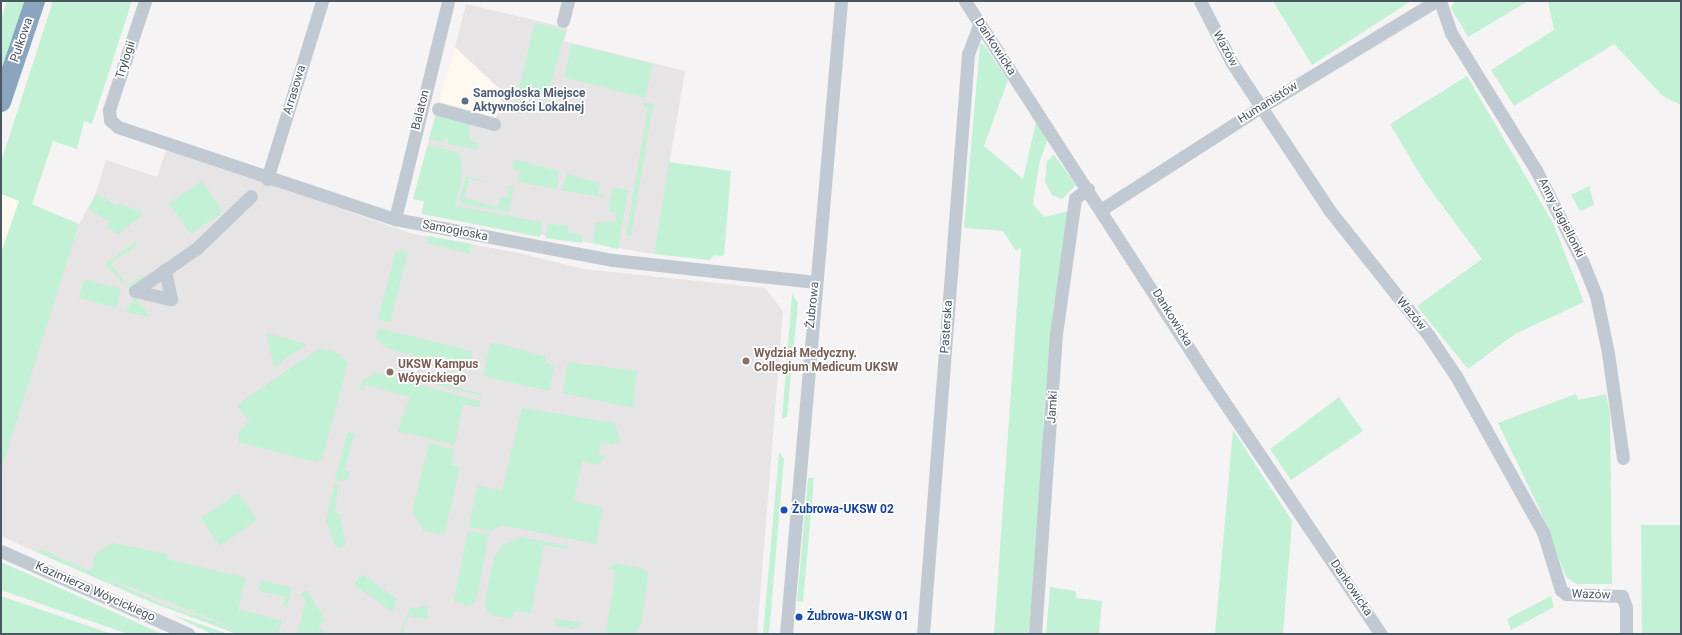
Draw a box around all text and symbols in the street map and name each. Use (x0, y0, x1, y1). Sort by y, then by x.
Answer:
street label: Pułkowa (8, 16, 36, 64)
street label: Dankowicka (971, 16, 1019, 78)
street label: Wazów (1209, 29, 1241, 69)
street label: Trylogii (113, 39, 139, 81)
street label: Arrasowa (281, 64, 309, 116)
street label: Humanistów (1236, 79, 1300, 127)
place label: Samogłoska Miejsce Aktywności Lokalnej (473, 87, 585, 115)
street label: Balaton (409, 88, 433, 132)
marker: Samogłoska Miejsce Aktywności Lokalnej (460, 96, 470, 106)
street label: Anny Jagiellonki (1535, 176, 1587, 260)
street label: Samogłoska (421, 218, 489, 244)
street label: Żubrowa (803, 281, 823, 329)
street label: Dankowicka (1149, 287, 1195, 349)
street label: Wazów (1393, 295, 1429, 333)
street label: Pasterska (938, 300, 956, 354)
place label: Wydział Medyczny. Collegium Medicum UKSW (754, 347, 898, 375)
marker: Wydział Medyczny. Collegium Medicum UKSW (741, 356, 751, 366)
place label: UKSW Kampus Wóycickiego (398, 358, 478, 386)
marker: UKSW Kampus Wóycickiego (385, 367, 395, 377)
street label: Jamki (1045, 390, 1061, 424)
place label: Żubrowa-UKSW 02 (792, 503, 894, 517)
marker: Żubrowa-UKSW 02 (779, 505, 789, 515)
street label: Dankowicka (1327, 557, 1375, 619)
street label: Kazimierza Wóycickiego (33, 559, 157, 625)
street label: Wazów (1571, 587, 1611, 603)
place label: Żubrowa-UKSW 01 (807, 610, 909, 624)
marker: Żubrowa-UKSW 01 (794, 612, 804, 622)

